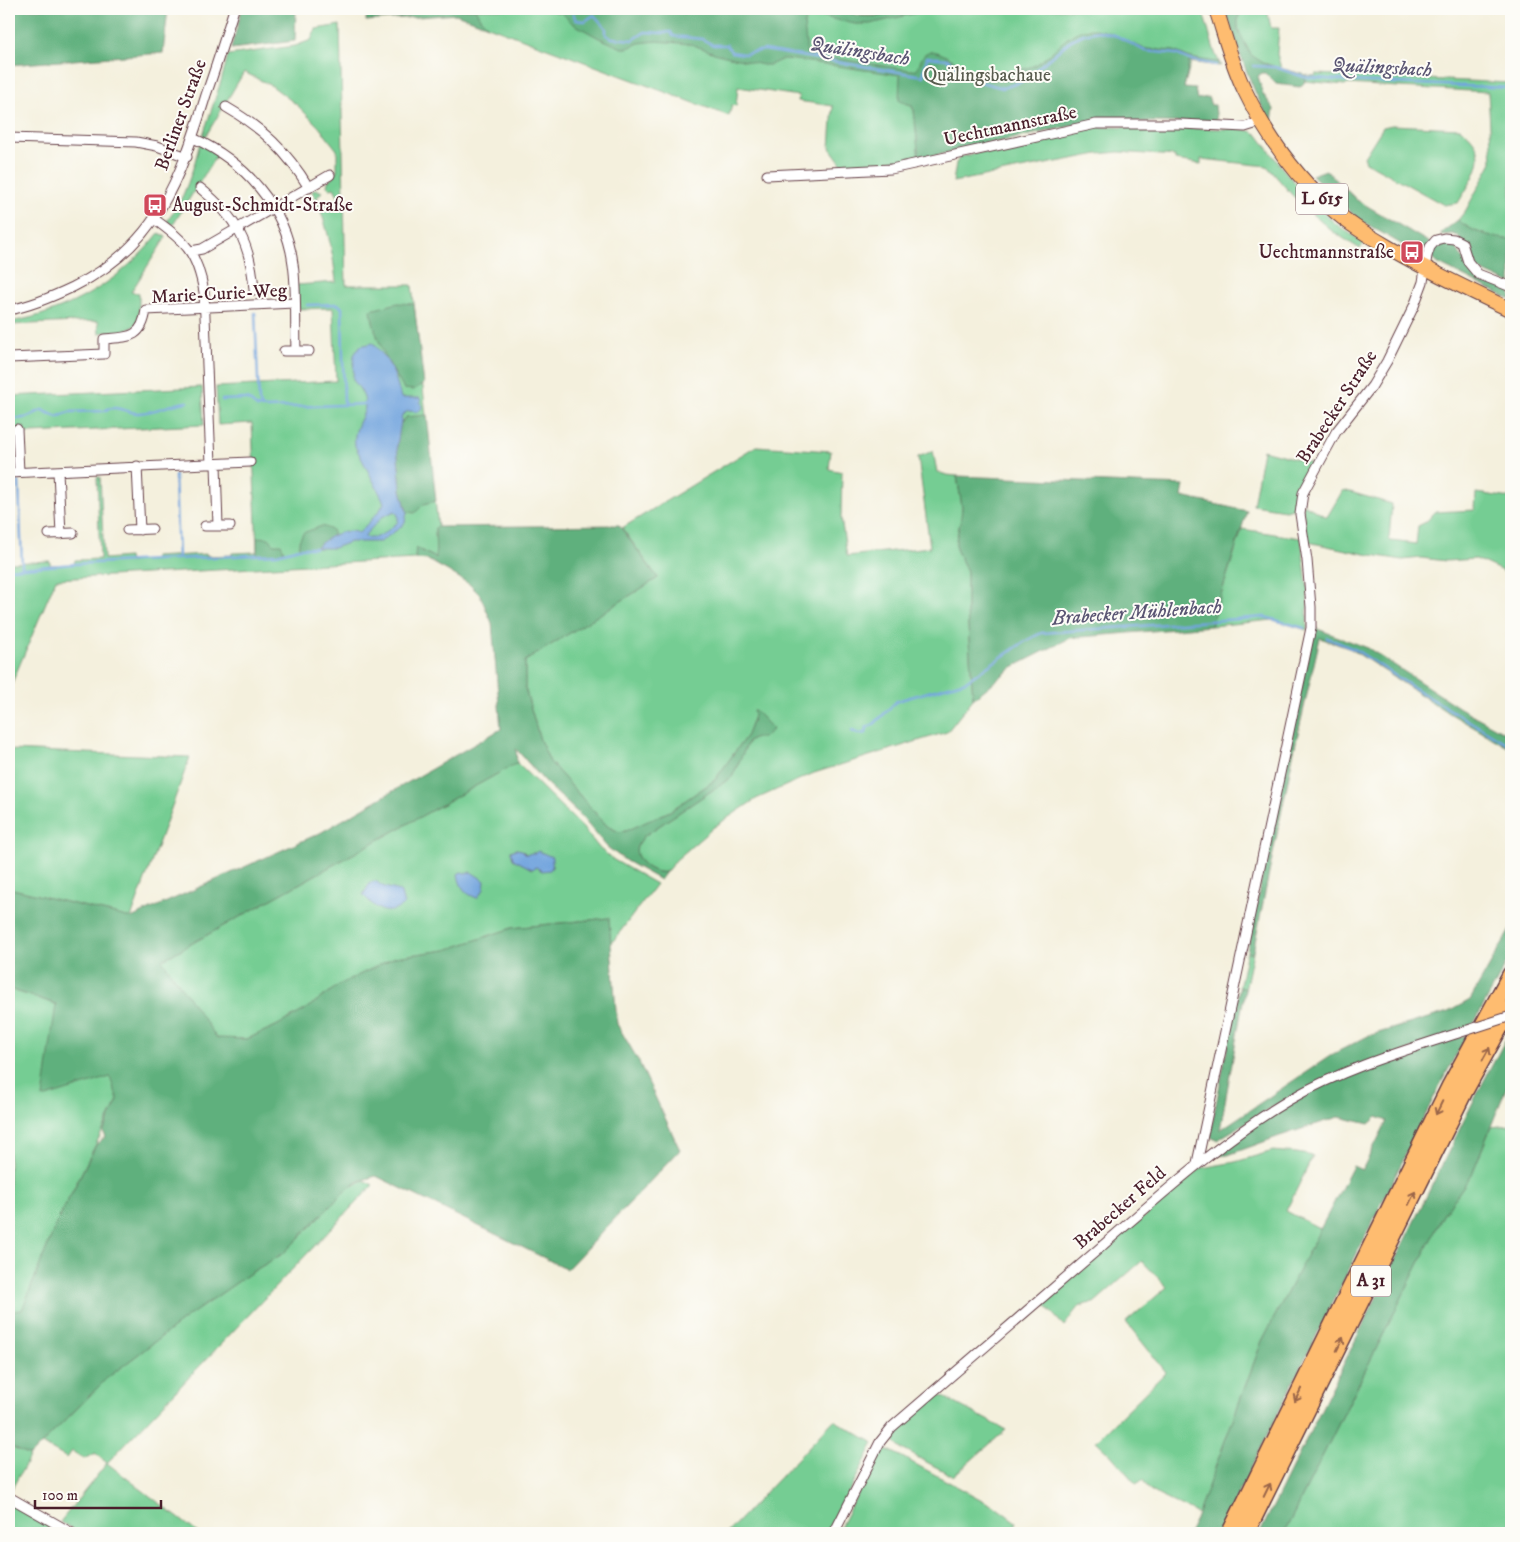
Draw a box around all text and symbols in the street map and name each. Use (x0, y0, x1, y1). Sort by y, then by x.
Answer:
water label: Quälingsbach (808, 32, 912, 72)
water label: Quälingsbach (1331, 53, 1433, 83)
street label: Berliner Straße (150, 56, 212, 174)
park label: Quälingsbachaue (923, 64, 1051, 87)
street label: Uechtmannstraße (941, 101, 1079, 151)
road number: L 615 (1296, 183, 1348, 214)
bus stop icon: August-Schmidt-Straße (142, 192, 168, 218)
place label: August-Schmidt-Straße (172, 194, 353, 217)
bus stop icon: Uechtmannstraße (1399, 239, 1425, 265)
place label: Uechtmannstraße (1259, 241, 1394, 264)
street label: Marie-Curie-Weg (151, 279, 288, 309)
street label: Brabecker Straße (1292, 346, 1382, 468)
water label: Brabecker Mühlenbach (1050, 595, 1223, 631)
one-way arrow (1481, 1047, 1491, 1061)
one-way arrow (1434, 1100, 1443, 1115)
street label: Brabecker Feld (1069, 1161, 1171, 1254)
one-way arrow (1408, 1191, 1417, 1206)
road number: A 31 (1351, 1266, 1391, 1296)
one-way arrow (1335, 1337, 1345, 1352)
one-way arrow (1293, 1387, 1302, 1402)
scale bar (35, 1477, 161, 1509)
one-way arrow (1263, 1482, 1273, 1497)
text: 100 m (42, 1486, 78, 1505)

